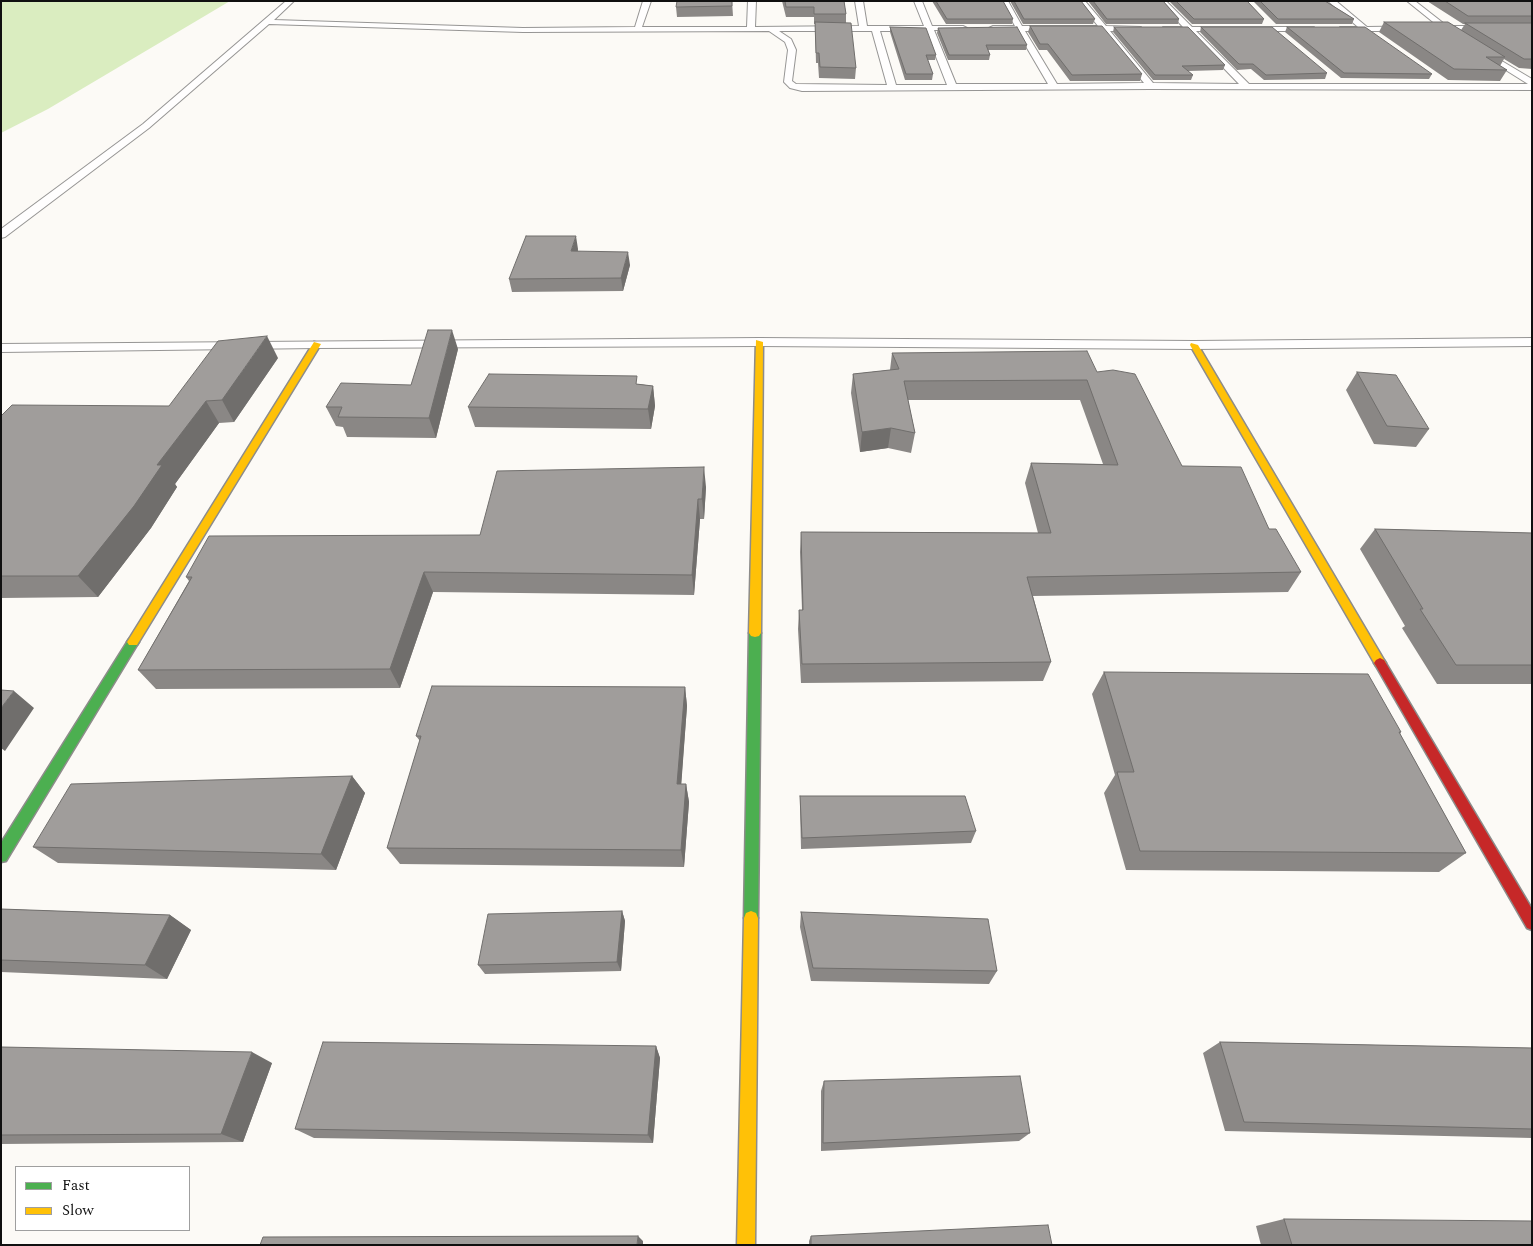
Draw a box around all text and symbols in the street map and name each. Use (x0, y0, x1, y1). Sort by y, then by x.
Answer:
legend (15, 1166, 190, 1231)
text: Fast (62, 1174, 90, 1197)
text: Slow (62, 1199, 94, 1222)

